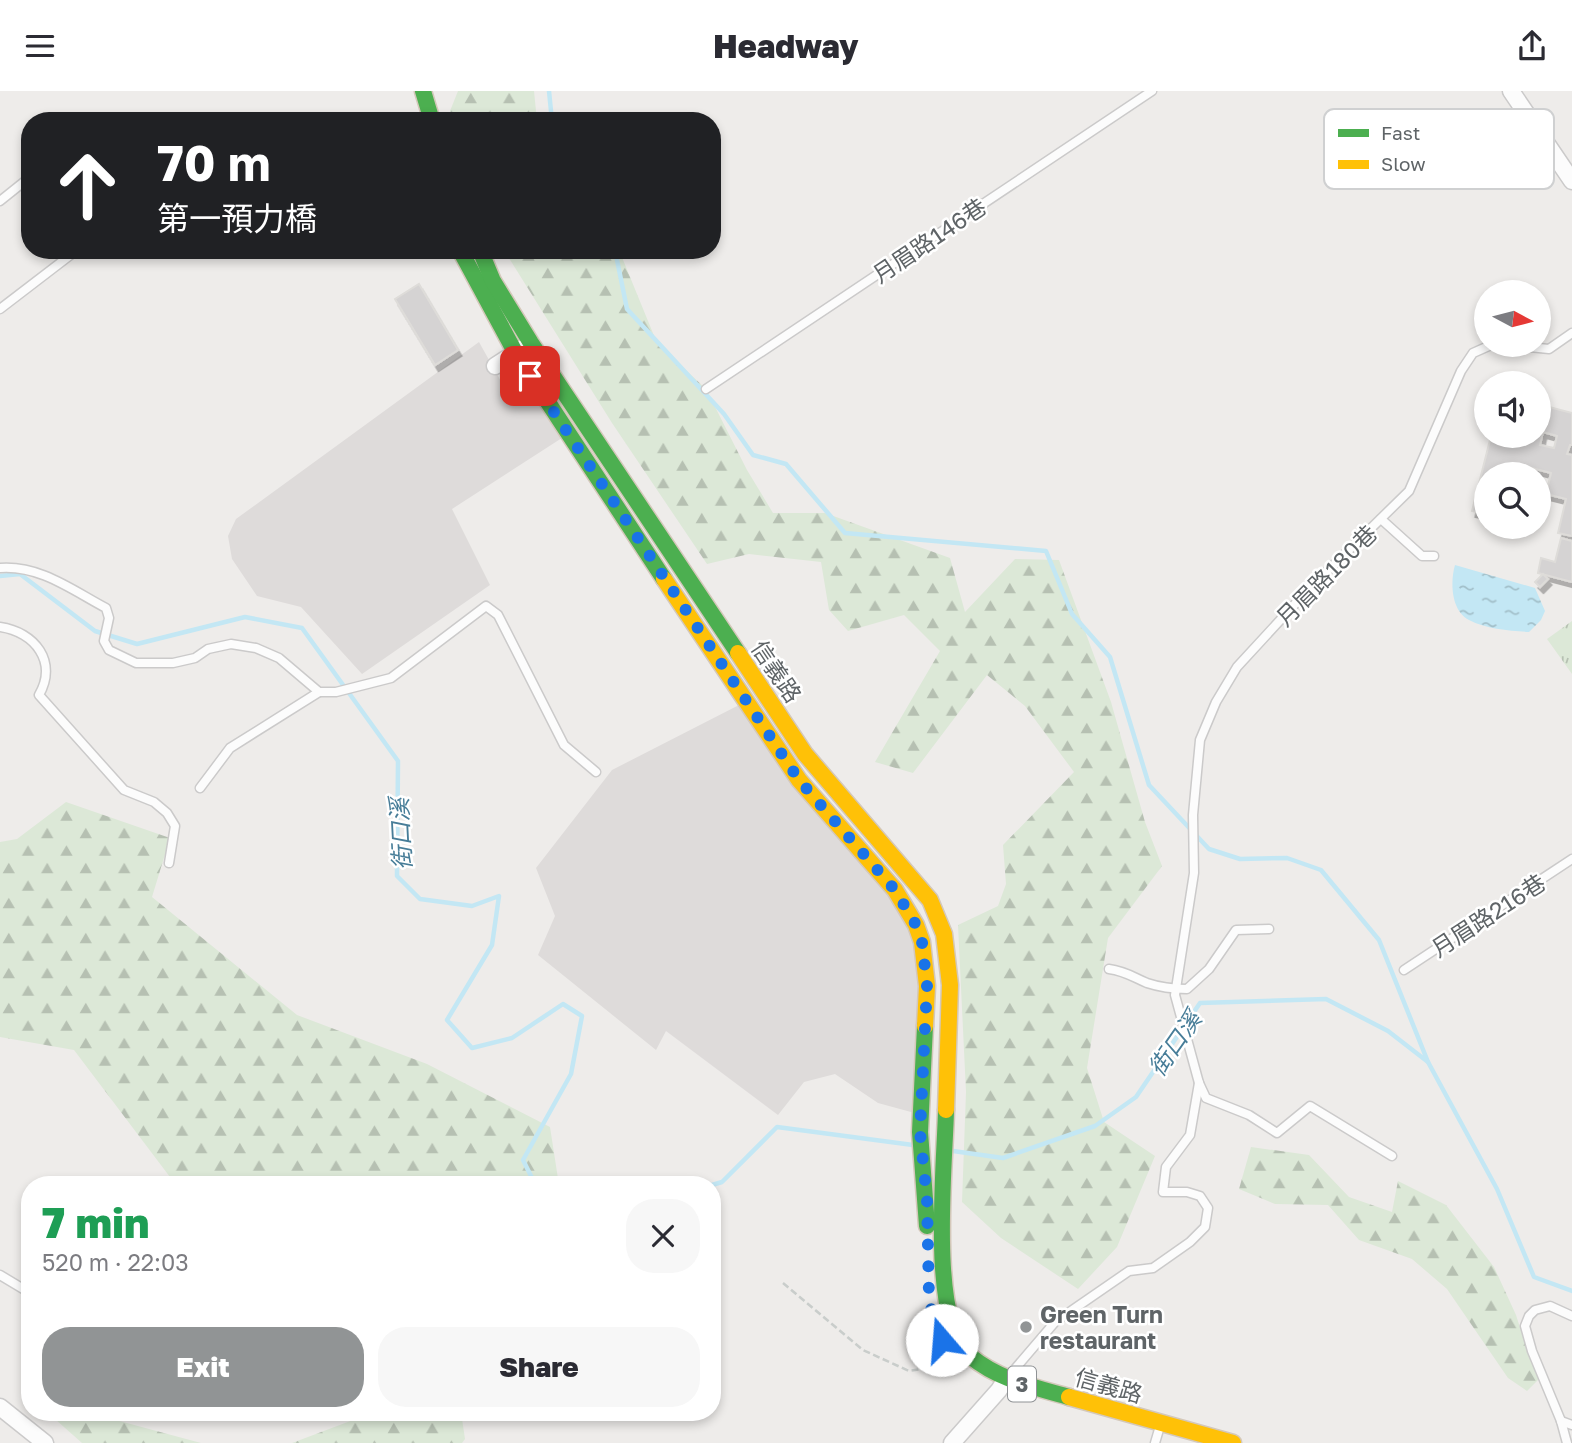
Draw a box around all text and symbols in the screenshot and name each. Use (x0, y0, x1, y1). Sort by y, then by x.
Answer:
icon: menu (21, 27, 59, 65)
text: Headway (713, 27, 859, 65)
icon: share (1513, 27, 1551, 65)
legend (1324, 109, 1554, 189)
text: Fast (1381, 121, 1420, 144)
text: 70 m (157, 133, 271, 192)
icon: ahead (42, 140, 133, 231)
text: Slow (1381, 152, 1426, 175)
street label: 月眉路146巷 (867, 192, 991, 288)
text: 第一預力橋 (157, 199, 317, 237)
north arrow (1474, 280, 1550, 357)
map controls (1474, 280, 1551, 539)
pin (500, 346, 560, 406)
icon: arrive (511, 357, 549, 395)
button: sound (1474, 371, 1551, 448)
button: search (1474, 462, 1551, 539)
street label: 月眉路180巷 (1270, 519, 1382, 631)
street label: 信義路 (746, 635, 808, 707)
water label: 街口溪 (383, 794, 416, 871)
street label: 月眉路216巷 (1426, 868, 1550, 962)
water label: 街口溪 (1141, 1003, 1208, 1081)
text: 7 min (42, 1197, 149, 1247)
button: close (626, 1199, 700, 1273)
text: 520 m · 22:03 (42, 1248, 189, 1276)
place label: Green Turn restaurant (1040, 1300, 1163, 1354)
position arrow (905, 1303, 979, 1377)
marker: Green Turn restaurant (1018, 1319, 1034, 1335)
button: Exit (42, 1327, 364, 1407)
button: Share (378, 1327, 700, 1407)
street label: 信義路 (1072, 1362, 1146, 1408)
road number: 3 (1008, 1367, 1036, 1401)

